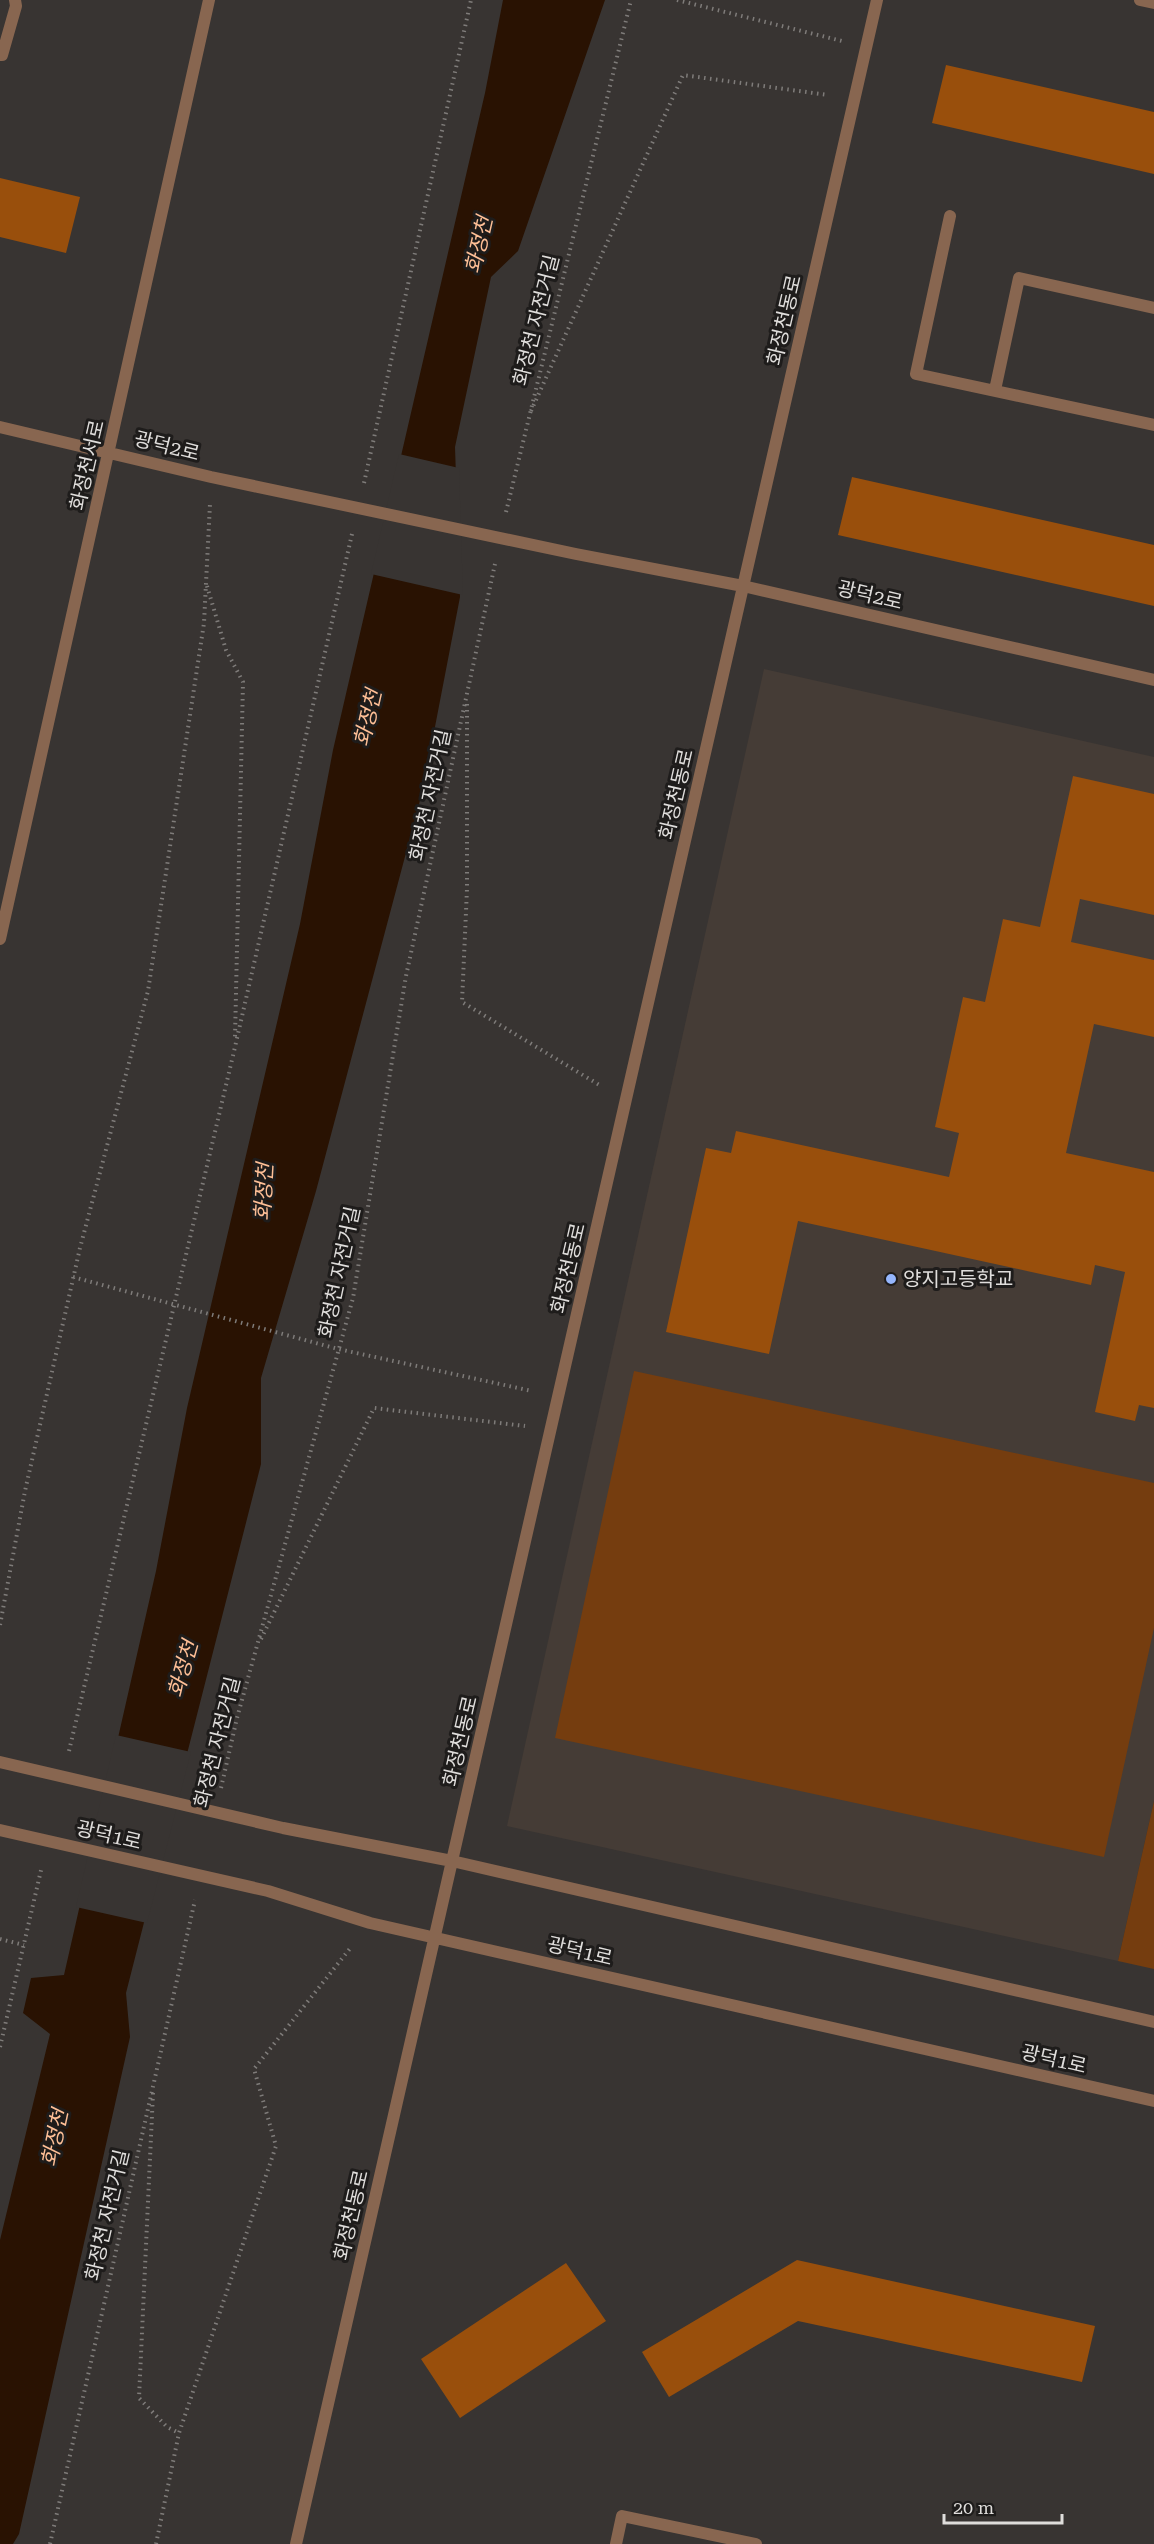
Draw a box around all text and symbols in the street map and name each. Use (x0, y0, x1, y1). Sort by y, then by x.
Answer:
water label: 화정천 (461, 211, 498, 276)
street label: 화정천 자전거길 (508, 252, 564, 388)
street label: 화정천동로 (762, 272, 806, 368)
street label: 화정천서로 (65, 417, 109, 513)
street label: 광덕2로 (132, 426, 202, 466)
street label: 광덕2로 (835, 576, 905, 614)
water label: 화정천 (350, 684, 387, 749)
street label: 화정천 자전거길 (404, 727, 456, 863)
street label: 화정천동로 (654, 746, 698, 842)
water label: 화정천 (250, 1160, 278, 1222)
street label: 화정천 자전거길 (313, 1204, 365, 1340)
street label: 화정천동로 (546, 1220, 590, 1316)
place label: 양지고등학교 (903, 1267, 1013, 1291)
marker: 양지고등학교 (884, 1272, 898, 1286)
water label: 화정천 (163, 1635, 203, 1700)
street label: 화정천 자전거길 (189, 1674, 245, 1810)
street label: 화정천동로 (438, 1693, 482, 1789)
street label: 광덕1로 (74, 1816, 144, 1854)
street label: 광덕1로 (545, 1932, 615, 1970)
street label: 광덕1로 (1019, 2040, 1089, 2078)
water label: 화정천 (37, 2105, 73, 2169)
street label: 화정천 자전거길 (80, 2147, 134, 2283)
street label: 화정천동로 (329, 2167, 373, 2263)
scale bar (944, 2487, 1062, 2525)
text: 20 m (953, 2497, 994, 2518)

